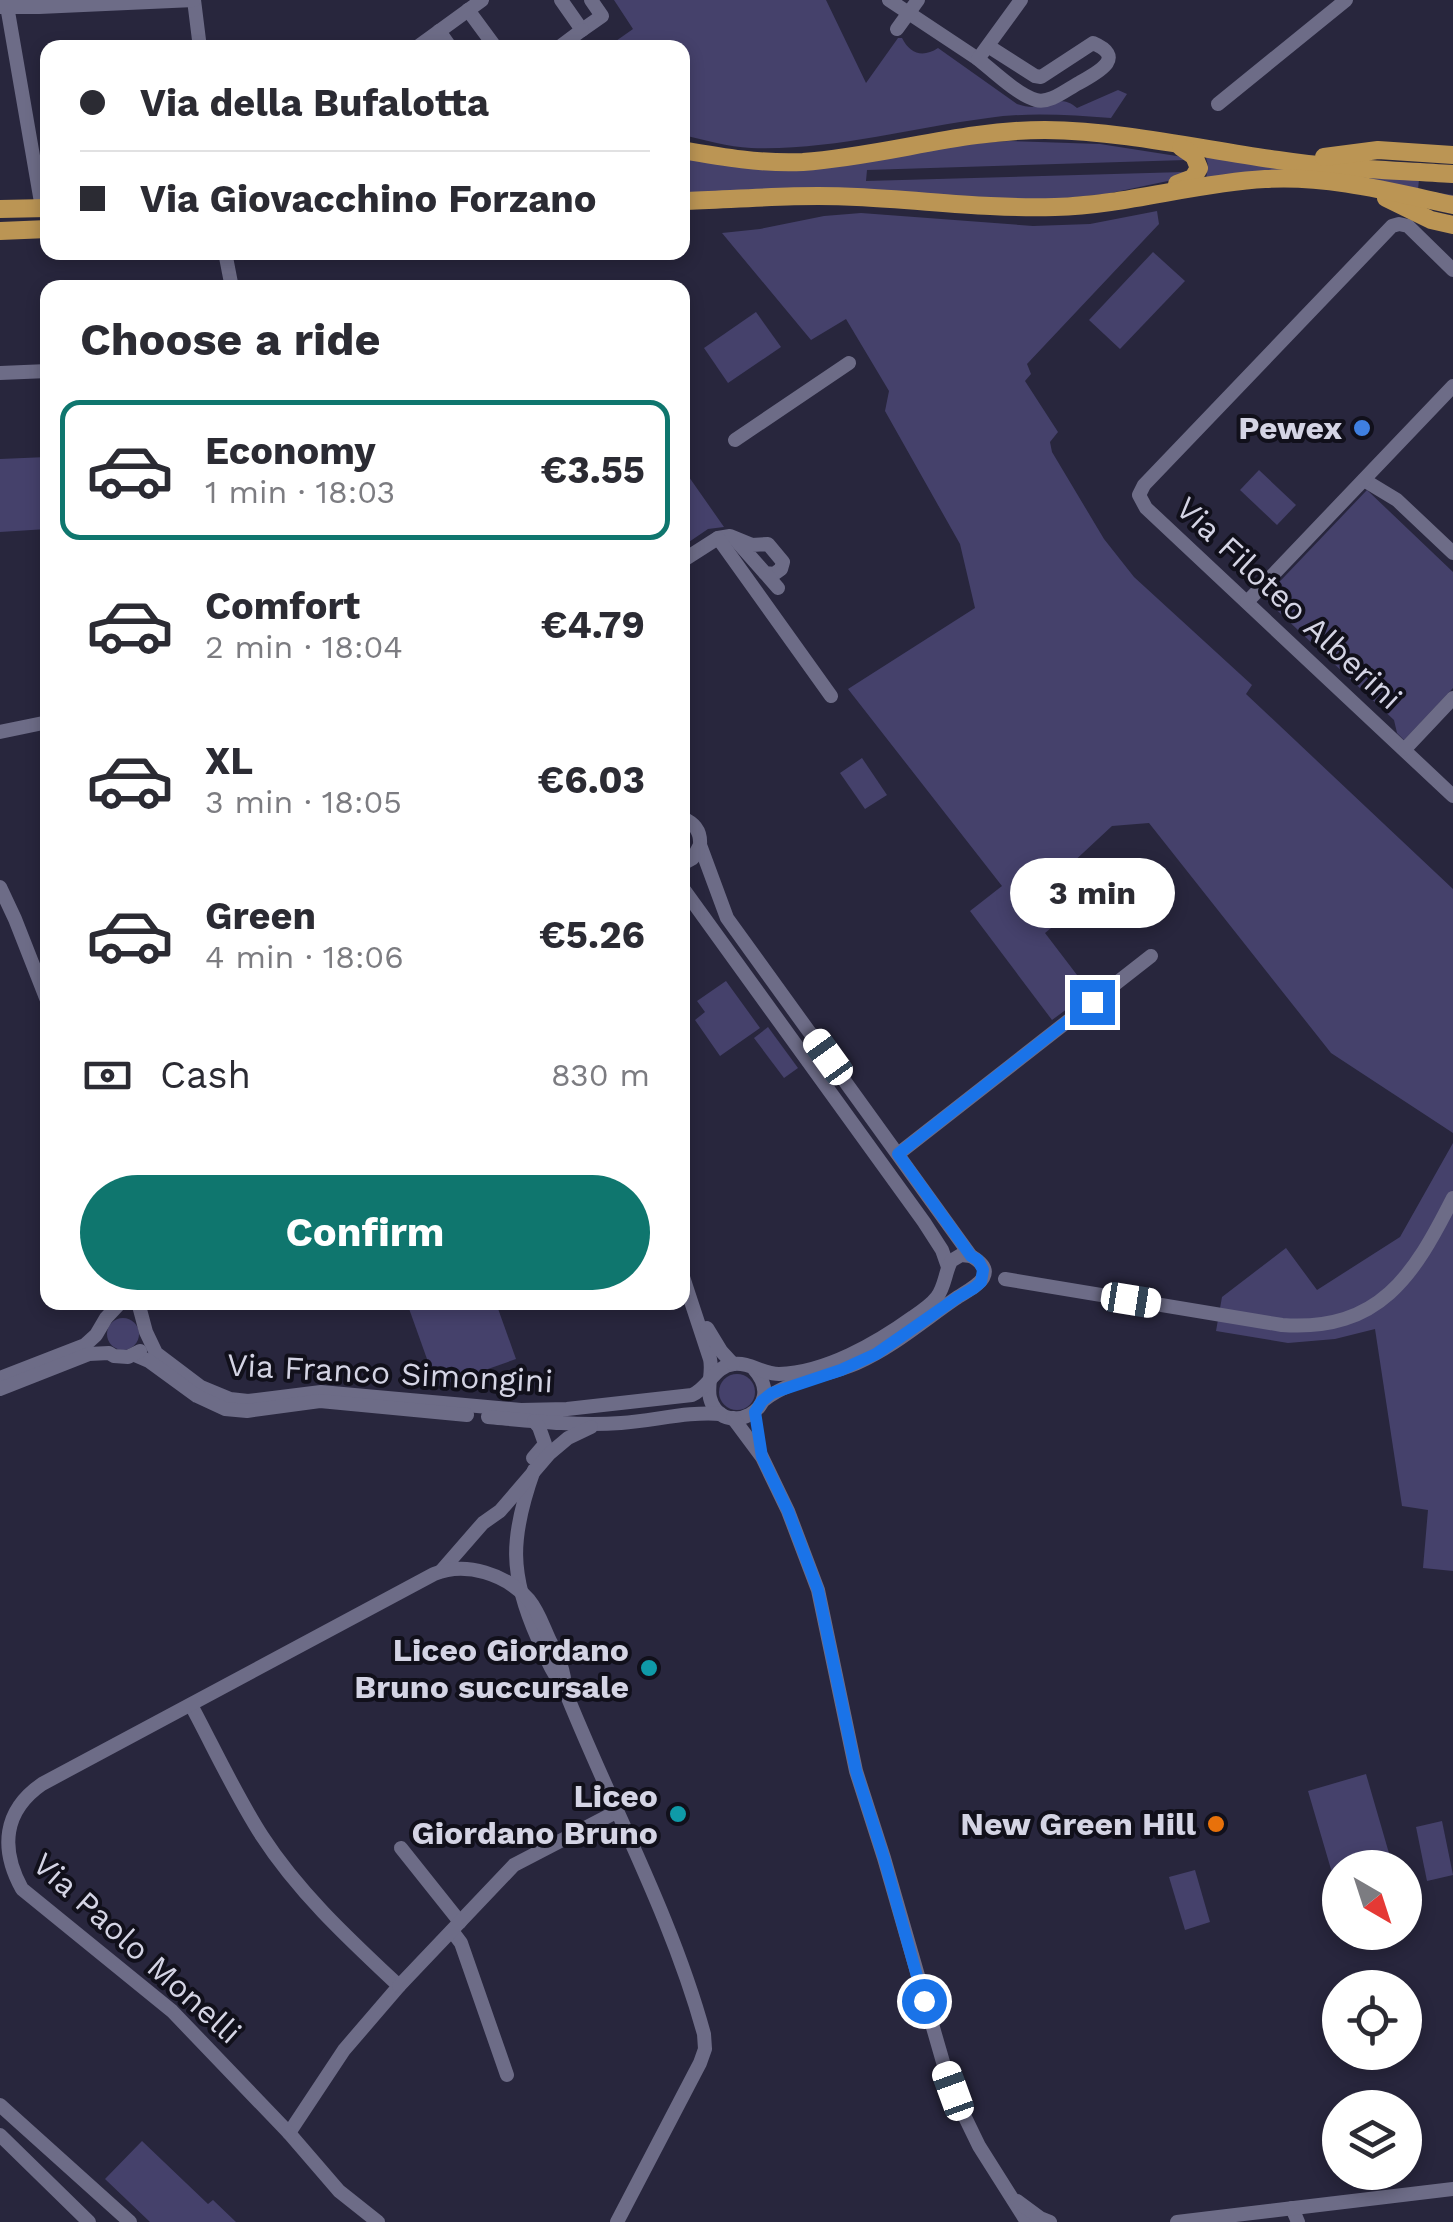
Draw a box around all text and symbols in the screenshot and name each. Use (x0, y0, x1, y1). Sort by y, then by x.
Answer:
text: Via della Bufalotta (140, 81, 489, 125)
text: Via Giovacchino Forzano (140, 177, 597, 221)
text: Choose a ride (80, 313, 380, 366)
place label: Pewex (1238, 409, 1342, 447)
marker: Pewex (1351, 417, 1373, 439)
icon: car (85, 425, 175, 515)
text: Economy (205, 429, 376, 473)
text: €3.55 (540, 448, 645, 492)
text: 1 min · 18:03 (205, 473, 395, 511)
street label: Via Filoteo Alberini (1168, 489, 1410, 717)
icon: car (85, 580, 175, 670)
text: Comfort (205, 584, 360, 628)
text: €4.79 (541, 603, 645, 647)
text: 2 min · 18:04 (205, 628, 403, 666)
icon: car (85, 735, 175, 825)
text: XL (205, 739, 253, 783)
text: €6.03 (538, 758, 645, 802)
text: 3 min · 18:05 (205, 783, 402, 821)
callout: 3 min (1010, 857, 1174, 927)
text: 3 min (1049, 874, 1136, 912)
icon: car (85, 890, 175, 980)
text: Green (205, 894, 316, 938)
text: €5.26 (539, 913, 645, 957)
text: 4 min · 18:06 (205, 938, 404, 976)
route end (1070, 980, 1115, 1025)
car (798, 1024, 858, 1090)
icon: cash (80, 1048, 135, 1103)
text: Cash (160, 1053, 251, 1097)
text: 830 m (551, 1056, 650, 1094)
button: Confirm (80, 1175, 650, 1290)
car (1099, 1280, 1163, 1320)
street label: Via Franco Simongini (226, 1345, 554, 1401)
place label: Liceo Giordano Bruno succursale (354, 1631, 629, 1706)
marker: Liceo Giordano Bruno succursale (638, 1657, 660, 1679)
place label: Liceo Giordano Bruno (412, 1777, 658, 1852)
marker: Liceo Giordano Bruno (667, 1803, 689, 1825)
place label: New Green Hill (960, 1805, 1197, 1843)
marker: New Green Hill (1205, 1813, 1227, 1835)
street label: Via Paolo Monelli (25, 1845, 249, 2051)
north arrow (1322, 1850, 1422, 1950)
map controls (1322, 1850, 1422, 2190)
button: locate (1322, 1970, 1422, 2070)
route start (902, 1979, 947, 2024)
car (929, 2058, 977, 2124)
button: layers (1322, 2090, 1422, 2190)

